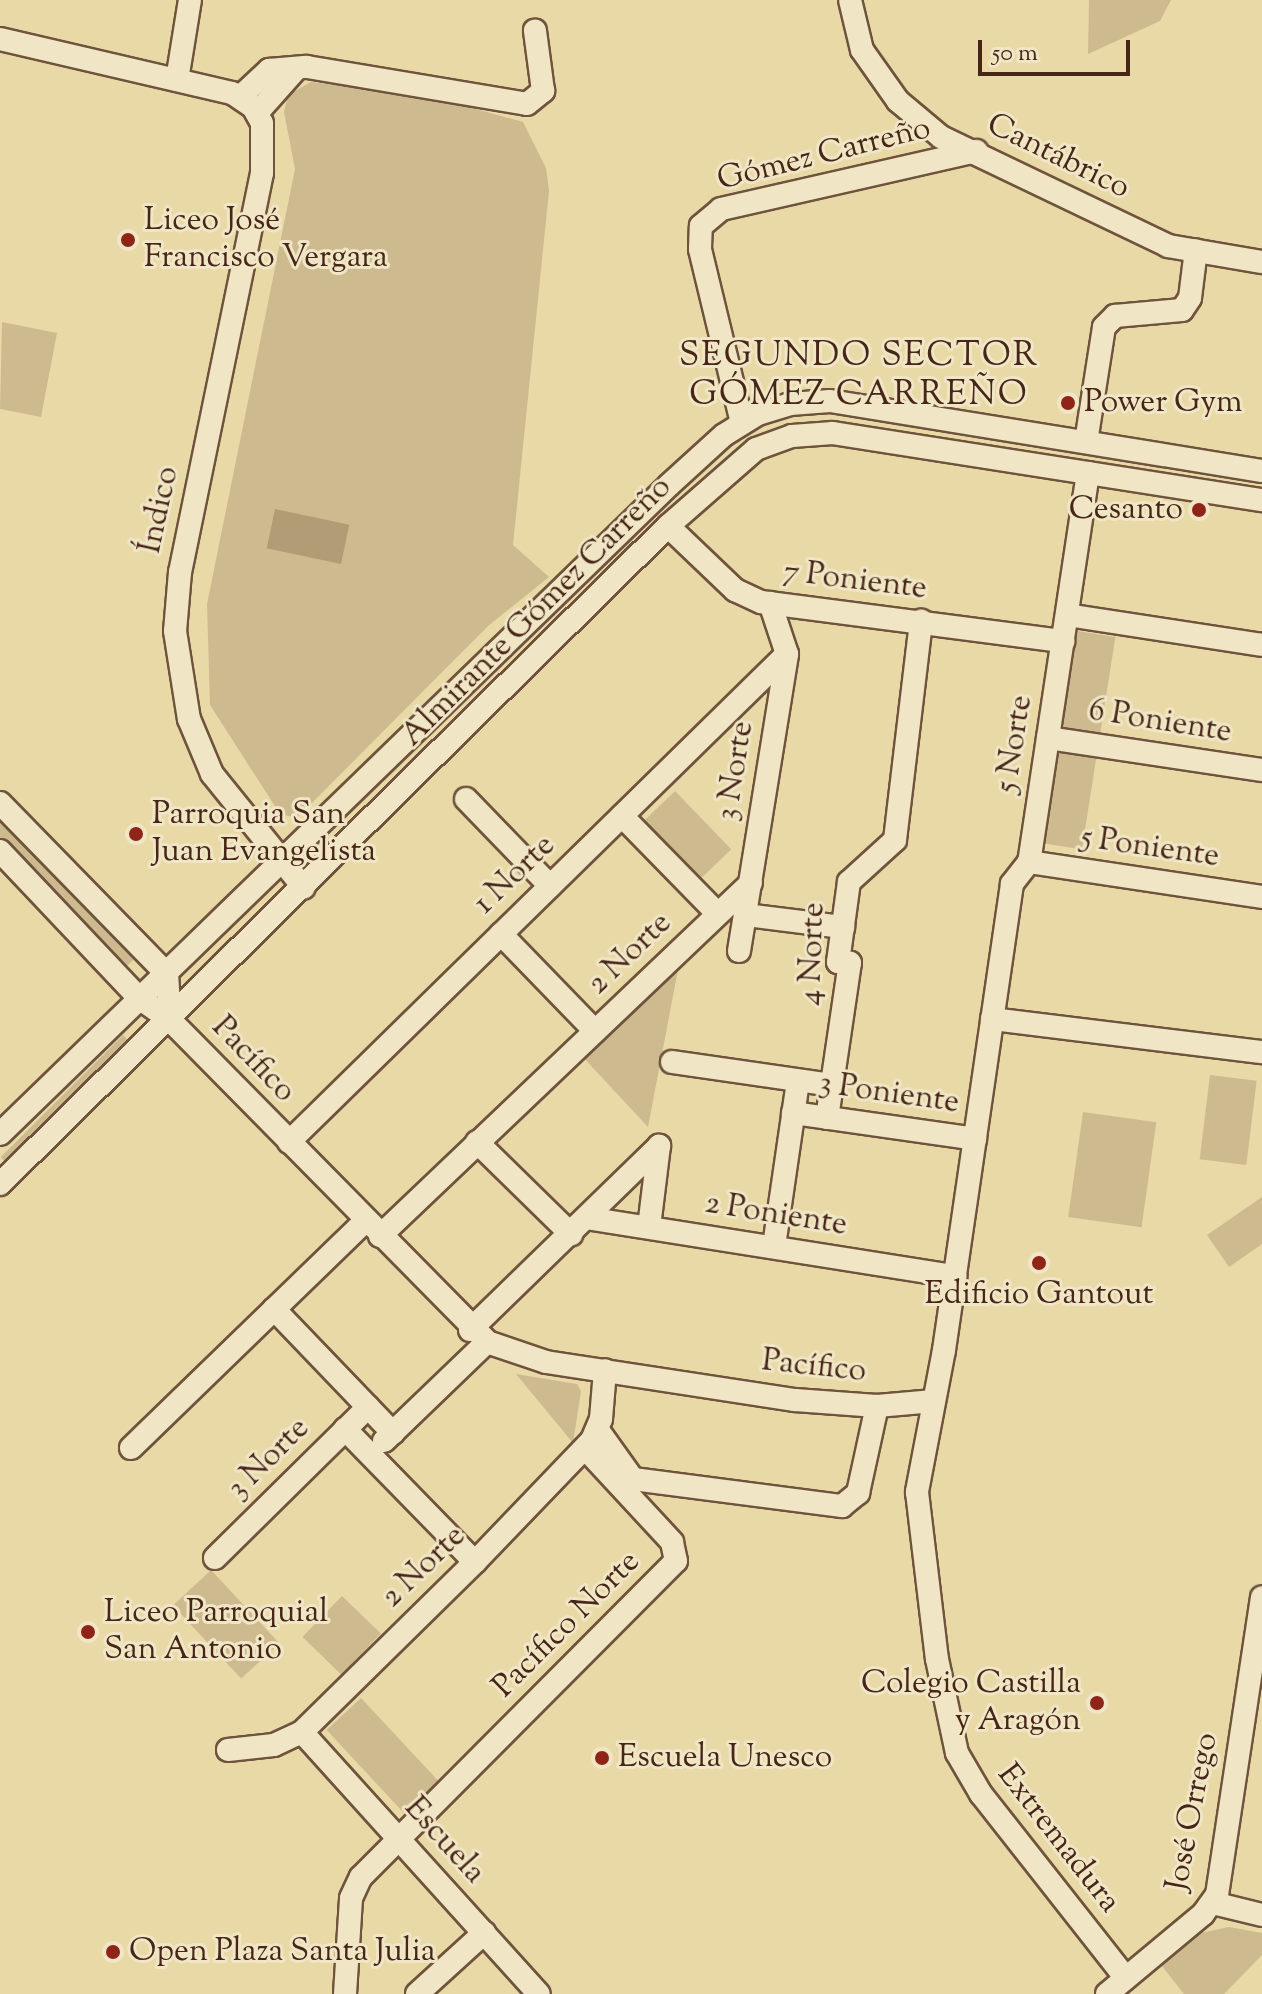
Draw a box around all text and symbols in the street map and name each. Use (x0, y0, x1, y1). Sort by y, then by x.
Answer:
scale bar (982, 24, 1134, 74)
text: 50 m (992, 37, 1038, 71)
street label: Cantábrico (980, 106, 1136, 208)
street label: Gómez Carreño (713, 110, 935, 200)
place label: Liceo José Francisco Vergara (144, 203, 388, 278)
marker: Liceo José Francisco Vergara (119, 231, 137, 249)
district label: SEGUNDO SECTOR GÓMEZ CARREÑO (679, 336, 1039, 416)
place label: Power Gym (1084, 384, 1243, 422)
marker: Power Gym (1059, 394, 1077, 412)
street label: Índico (132, 463, 188, 557)
street label: Almirante Gómez Carreño (394, 469, 680, 755)
place label: Cesanto (1069, 491, 1183, 529)
marker: Cesanto (1190, 501, 1208, 519)
street label: 7 Poniente (781, 553, 929, 609)
street label: 5 Norte (988, 692, 1042, 796)
street label: 6 Poniente (1086, 692, 1234, 752)
street label: 3 Norte (709, 719, 763, 823)
place label: Parroquia San Juan Evangelista (152, 797, 376, 872)
street label: 5 Poniente (1078, 819, 1222, 877)
marker: Parroquia San Juan Evangelista (127, 825, 145, 843)
street label: 1 Norte (466, 827, 564, 923)
street label: 4 Norte (792, 902, 834, 1006)
street label: 2 Norte (580, 905, 680, 1003)
street label: Pacífico (203, 1009, 303, 1111)
street label: 3 Poniente (816, 1065, 962, 1123)
street label: 2 Poniente (702, 1185, 850, 1245)
marker: Edificio Gantout (1030, 1254, 1048, 1272)
place label: Edificio Gantout (925, 1276, 1153, 1314)
street label: Pacífico (760, 1342, 868, 1392)
street label: 3 Norte (220, 1410, 318, 1508)
street label: 2 Norte (374, 1518, 474, 1616)
street label: Pacífico Norte (486, 1544, 648, 1706)
place label: Liceo Parroquial San Antonio (104, 1595, 328, 1670)
marker: Liceo Parroquial San Antonio (79, 1623, 97, 1641)
place label: Colegio Castilla y Aragón (861, 1666, 1081, 1741)
marker: Colegio Castilla y Aragón (1088, 1694, 1106, 1712)
street label: José Orrego (1159, 1730, 1227, 1894)
place label: Escuela Unesco (618, 1739, 832, 1777)
marker: Escuela Unesco (593, 1749, 611, 1767)
street label: Extremadura (988, 1757, 1128, 1921)
street label: Escuela (395, 1790, 493, 1892)
place label: Open Plaza Santa Julia (129, 1933, 435, 1971)
marker: Open Plaza Santa Julia (104, 1943, 122, 1961)

